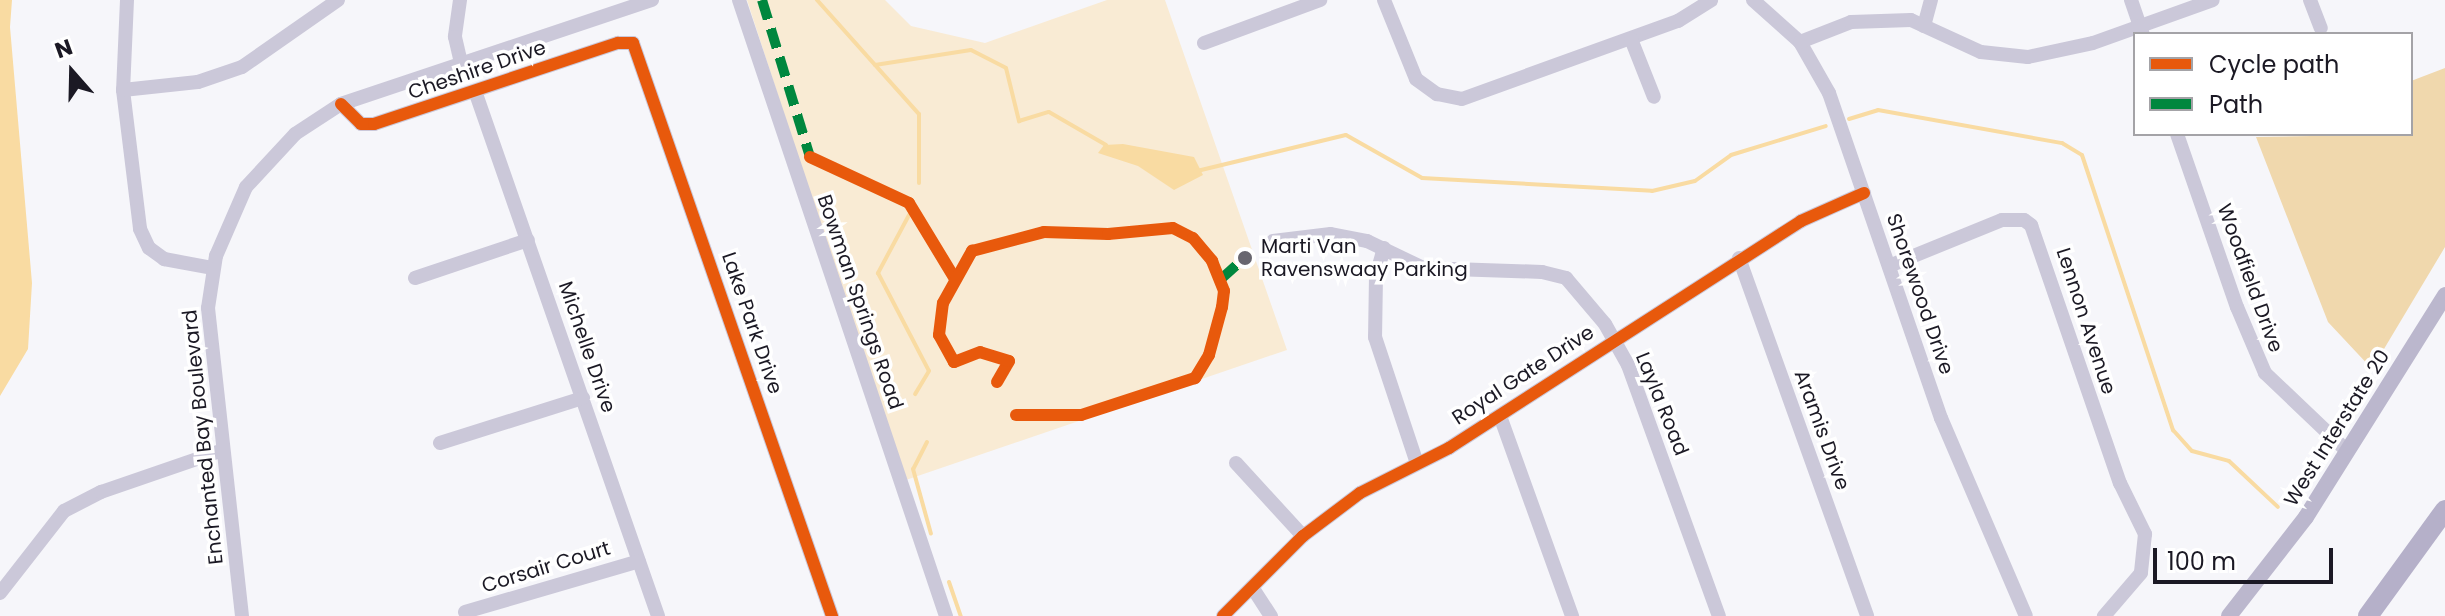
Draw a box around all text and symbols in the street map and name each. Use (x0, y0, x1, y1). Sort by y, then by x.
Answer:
north arrow (32, 32, 112, 112)
text: N (51, 32, 77, 66)
legend (2133, 32, 2413, 136)
street label: Cheshire Drive (405, 35, 549, 105)
text: Cycle path (2209, 48, 2339, 81)
text: Path (2209, 88, 2263, 121)
street label: Bowman Springs Road (812, 192, 908, 412)
street label: Woodfield Drive (2212, 200, 2288, 356)
street label: Shorewood Drive (1881, 211, 1959, 377)
place label: Marti Van Ravenswaay Parking (1261, 234, 1468, 281)
street label: Lennon Avenue (2051, 245, 2121, 397)
street label: Lake Park Drive (716, 249, 788, 397)
marker: Marti Van Ravenswaay Parking (1236, 249, 1254, 267)
street label: Michelle Drive (553, 278, 621, 416)
street label: Enchanted Bay Boulevard (178, 308, 228, 566)
street label: Royal Gate Drive (1448, 320, 1598, 430)
street label: West Interstate 20 (2279, 345, 2395, 511)
street label: Layla Road (1630, 349, 1694, 459)
street label: Aramis Drive (1789, 367, 1855, 493)
scale bar (2157, 532, 2337, 582)
street label: Corsair Court (479, 536, 613, 598)
text: 100 m (2167, 545, 2236, 578)

